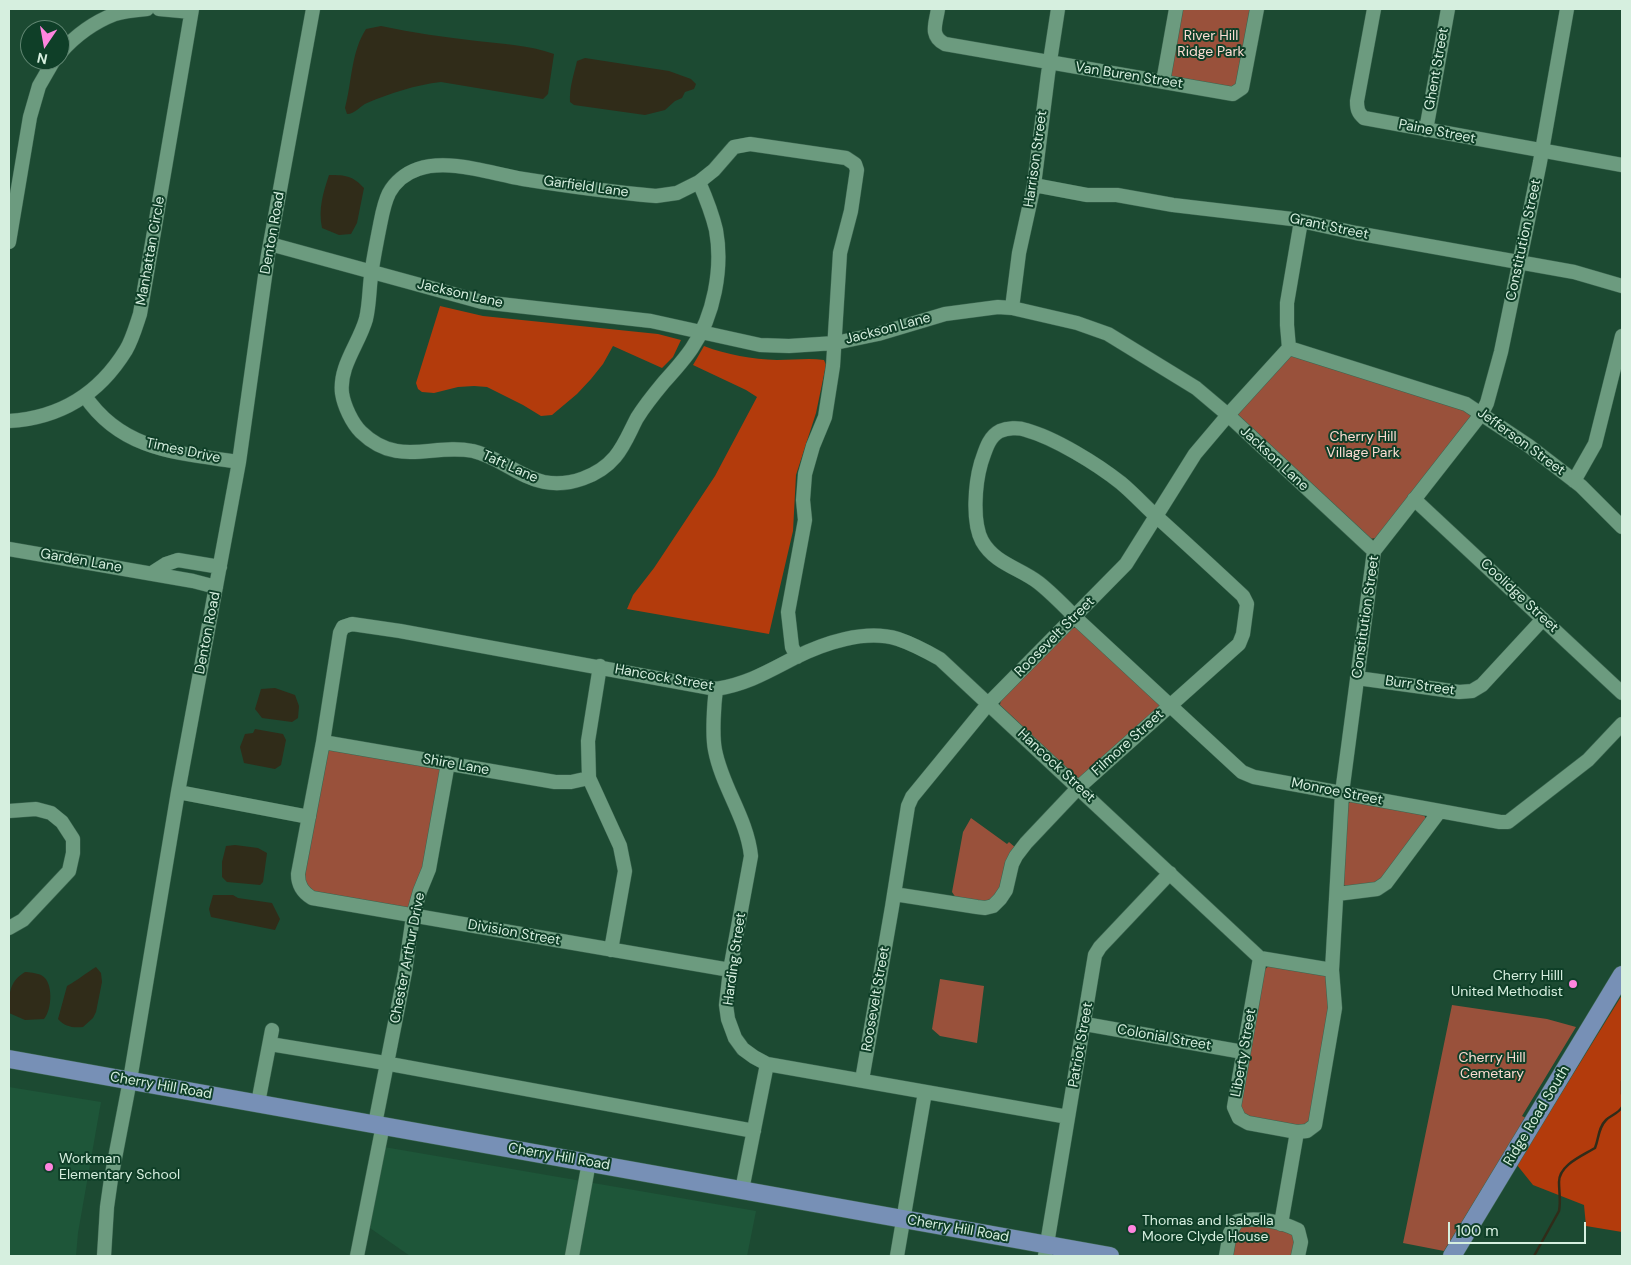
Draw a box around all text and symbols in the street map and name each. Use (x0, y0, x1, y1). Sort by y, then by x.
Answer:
north arrow (20, 20, 70, 70)
street label: Ghent Street (1421, 26, 1453, 112)
park label: River Hill Ridge Park (1177, 28, 1245, 60)
text: N (35, 49, 49, 69)
street label: Van Buren Street (1074, 59, 1184, 93)
street label: Harrison Street (1021, 109, 1051, 209)
street label: Paine Street (1397, 116, 1477, 148)
street label: Garfield Lane (542, 173, 630, 201)
street label: Constitution Street (1503, 178, 1545, 302)
street label: Denton Road (257, 190, 289, 276)
street label: Manhattan Circle (133, 195, 169, 307)
street label: Grant Street (1288, 210, 1370, 244)
street label: Jackson Lane (416, 276, 504, 312)
street label: Jackson Lane (844, 310, 932, 348)
street label: Jefferson Street (1474, 405, 1568, 479)
street label: Jackson Lane (1236, 423, 1312, 495)
park label: Cherry Hill Village Park (1326, 429, 1400, 462)
street label: Times Drive (144, 435, 222, 467)
street label: Taft Lane (479, 447, 541, 487)
street label: Garden Lane (39, 546, 123, 576)
street label: Constitution Street (1349, 554, 1383, 680)
street label: Coolidge Street (1476, 555, 1562, 637)
street label: Denton Road (192, 590, 224, 676)
street label: Roosevelt Street (1012, 594, 1098, 680)
street label: Hancock Street (613, 661, 715, 695)
street label: Burr Street (1384, 673, 1456, 699)
street label: Filmore Street (1089, 706, 1167, 780)
street label: Hancock Street (1014, 726, 1098, 806)
street label: Shire Lane (422, 751, 490, 779)
street label: Monroe Street (1290, 775, 1384, 809)
street label: Chester Arthur Drive (387, 891, 429, 1025)
street label: Harding Street (720, 912, 750, 1006)
street label: Division Street (466, 917, 562, 949)
street label: Roosevelt Street (859, 945, 893, 1053)
place label: Cherry Hilll United Methodist (1451, 968, 1563, 1000)
marker: Cherry Hilll United Methodist (1567, 978, 1579, 990)
street label: Patriot Street (1065, 1001, 1097, 1089)
street label: Liberty Street (1228, 1008, 1260, 1098)
street label: Colonial Street (1116, 1021, 1212, 1055)
park label: Cherry Hill Cemetary (1458, 1050, 1526, 1082)
street label: Ridge Road South (1500, 1063, 1574, 1169)
street label: Cherry Hill Road (109, 1069, 213, 1103)
street label: Cherry Hill Road (507, 1140, 611, 1174)
place label: Workman Elementary School (59, 1151, 180, 1184)
marker: Workman Elementary School (43, 1161, 55, 1173)
street label: Cherry Hill Road (906, 1212, 1010, 1246)
scale bar (1451, 1212, 1588, 1244)
place label: Thomas and Isabella Moore Clyde House (1142, 1213, 1274, 1246)
text: 100 m (1456, 1221, 1499, 1241)
marker: Thomas and Isabella Moore Clyde House (1126, 1223, 1138, 1235)

